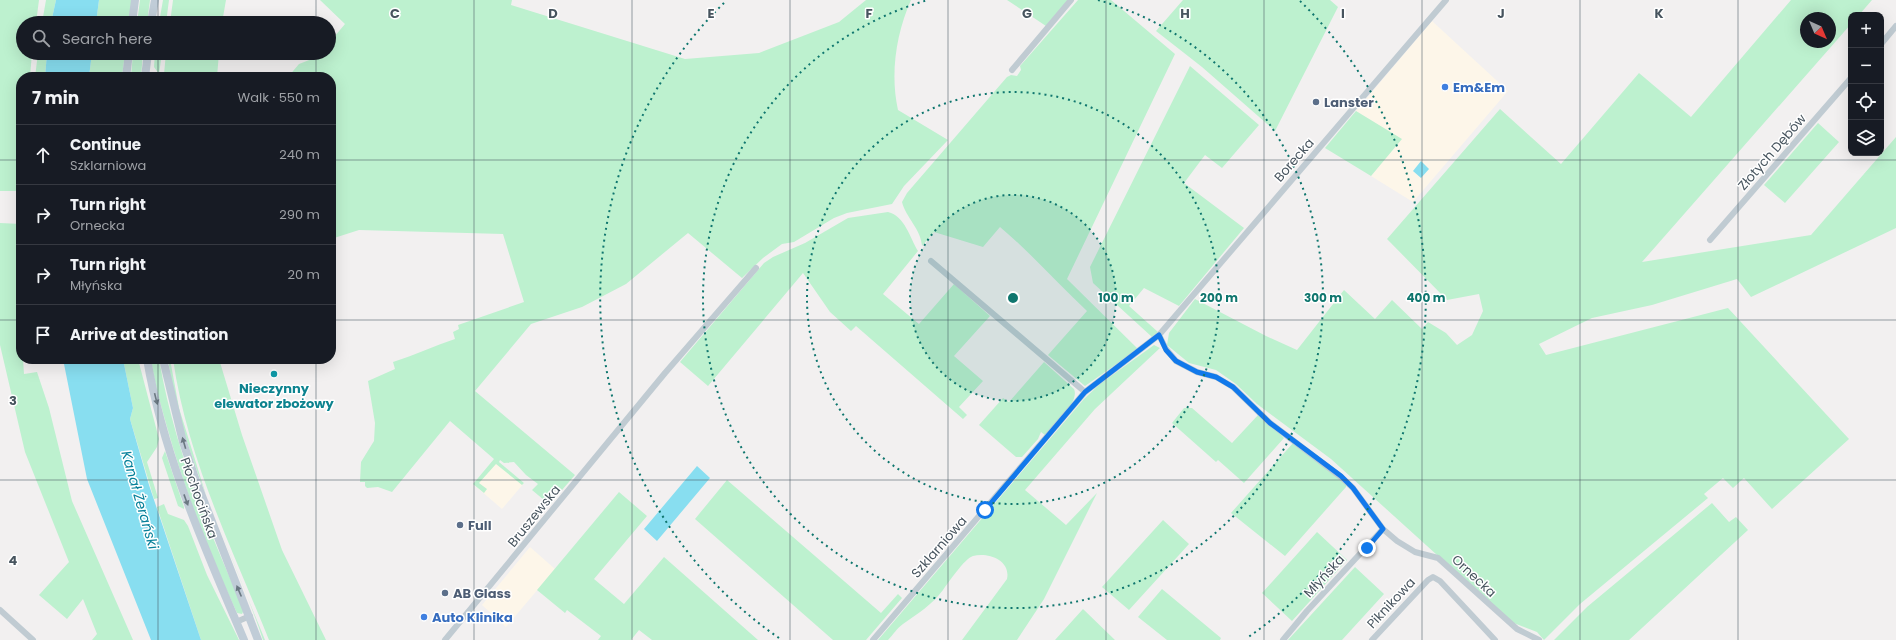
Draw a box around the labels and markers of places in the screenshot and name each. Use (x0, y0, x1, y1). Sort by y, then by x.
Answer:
place label: Em&Em (1453, 78, 1505, 97)
marker: Em&Em (1440, 82, 1450, 92)
place label: Lanster (1324, 93, 1374, 112)
marker: Lanster (1311, 97, 1321, 107)
centre of rings (1006, 291, 1020, 305)
marker: Nieczynny elewator zbożowy (269, 369, 279, 379)
place label: Nieczynny elewator zbożowy (214, 379, 335, 413)
place label: Full (468, 516, 492, 535)
marker: Full (455, 520, 465, 530)
place label: AB Glass (453, 584, 511, 603)
marker: AB Glass (440, 588, 450, 598)
place label: Auto Klinika (432, 608, 513, 627)
marker: Auto Klinika (419, 612, 429, 622)

